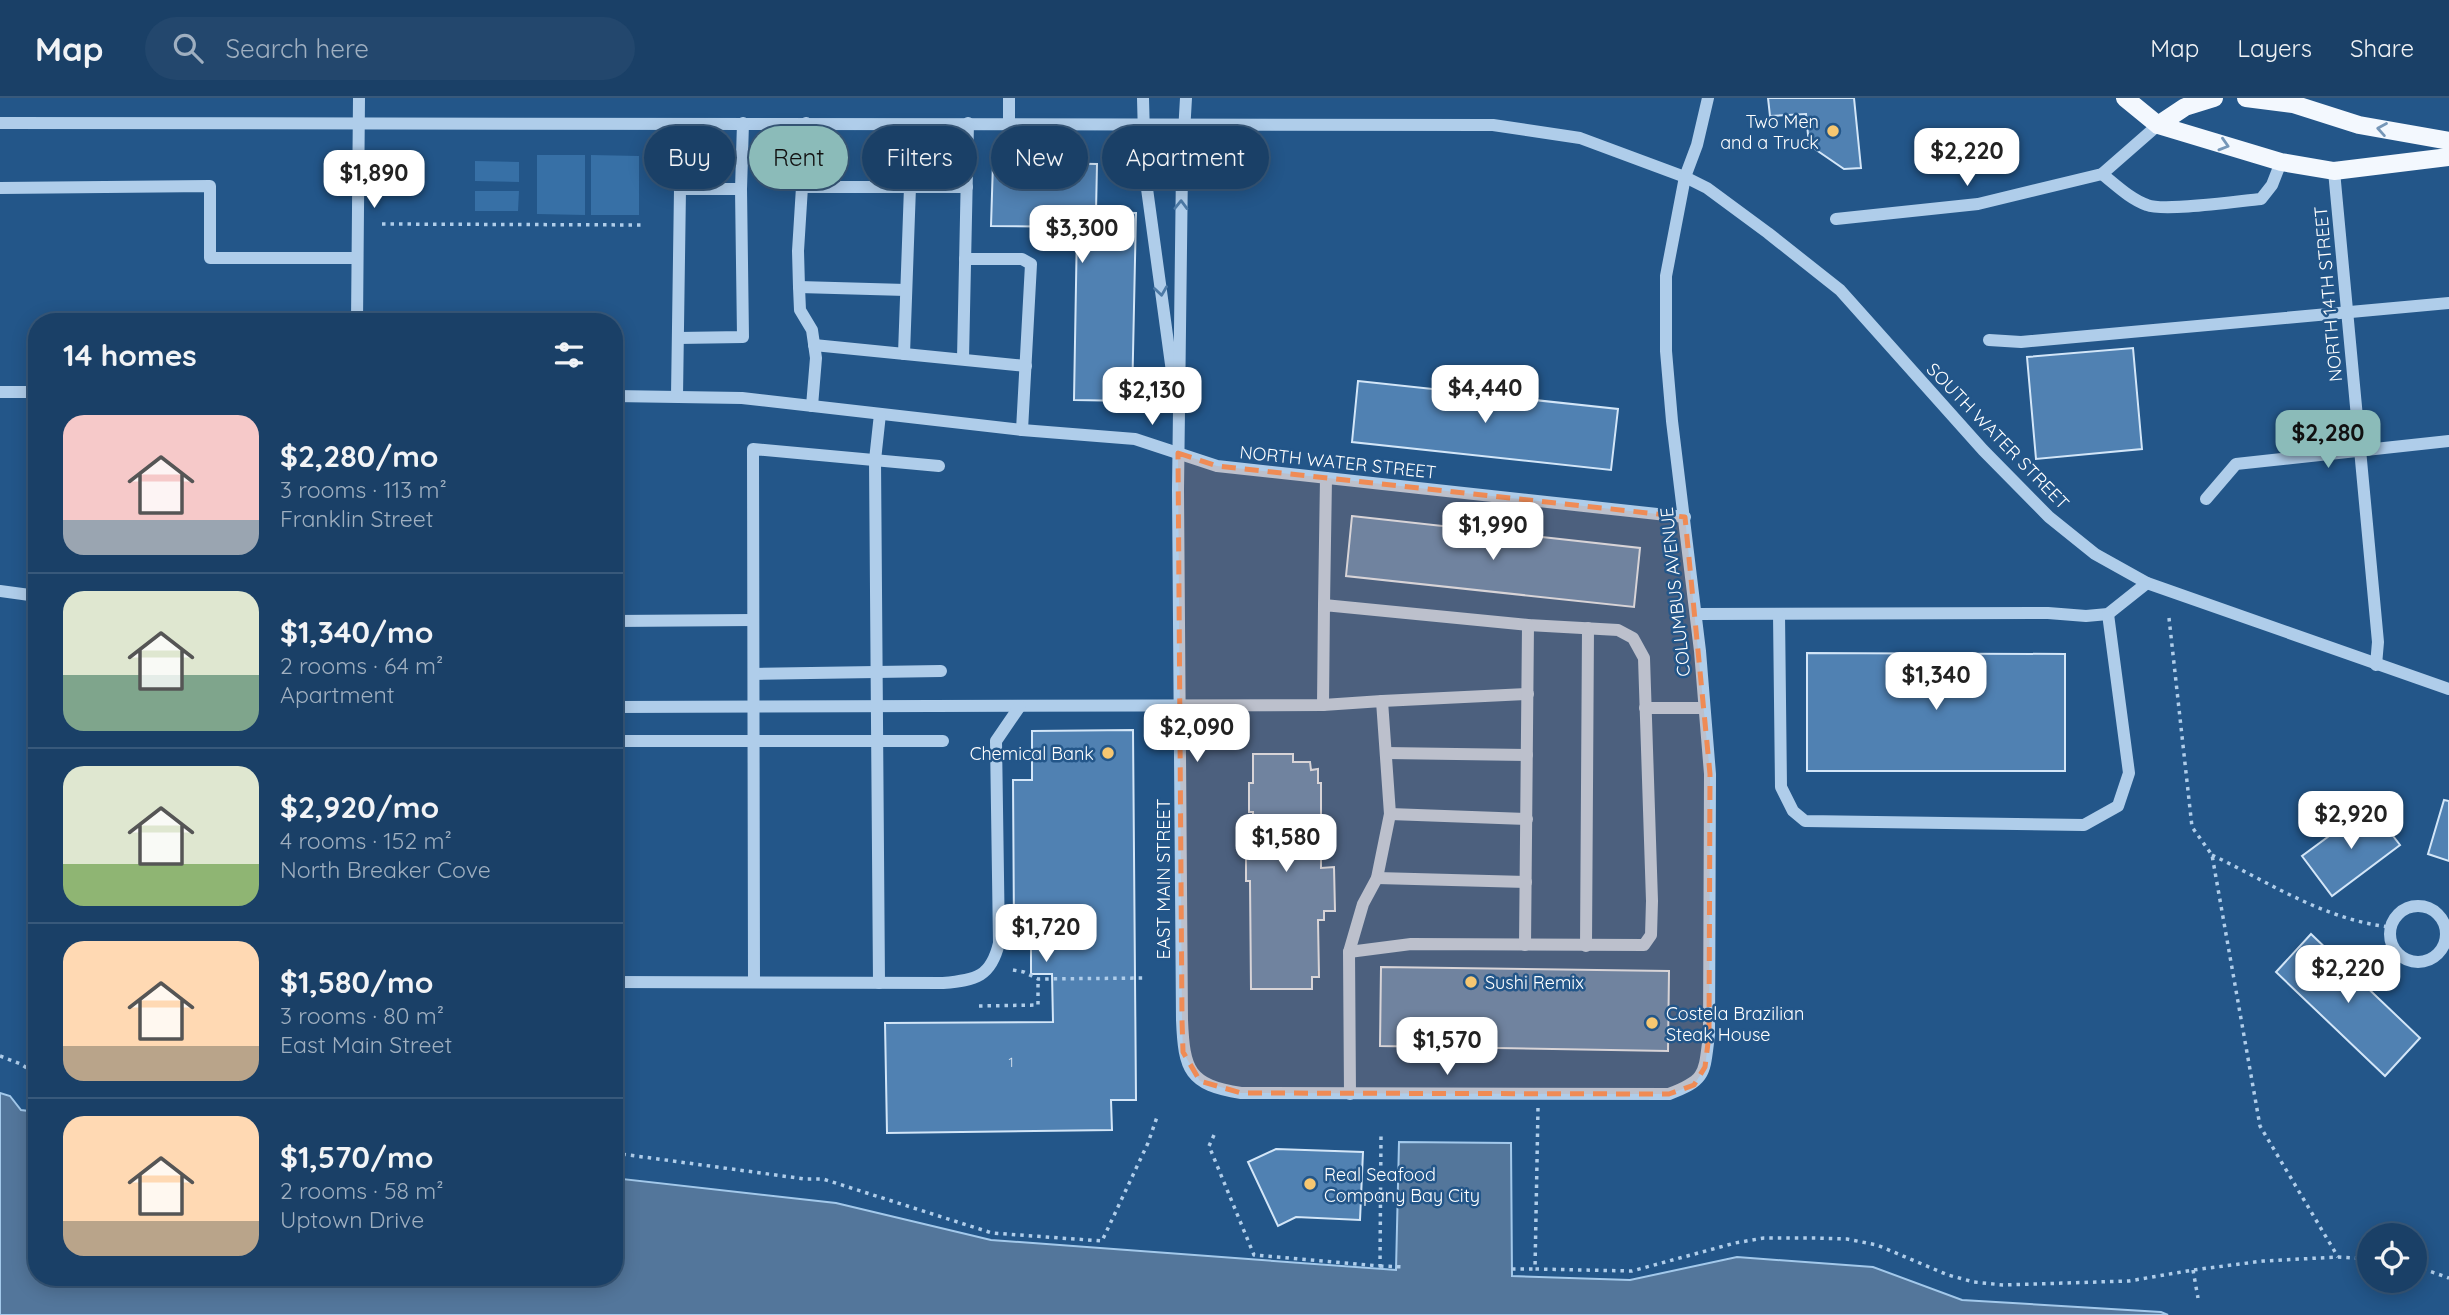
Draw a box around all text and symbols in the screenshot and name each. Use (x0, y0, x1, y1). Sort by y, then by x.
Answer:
search box (145, 17, 635, 80)
text: Map (35, 28, 103, 69)
icon: search (169, 29, 207, 67)
text: Search here (225, 32, 369, 65)
text: Map (2150, 33, 2199, 63)
text: Layers (2237, 33, 2312, 63)
text: Share (2350, 33, 2414, 63)
place label: Two Men and a Truck (1720, 110, 1819, 154)
one-way arrow (2376, 122, 2388, 137)
marker: Two Men and a Truck (1825, 123, 1841, 139)
chip: Buy (644, 126, 735, 189)
chip: Rent (749, 126, 848, 189)
chip: Filters (862, 126, 977, 189)
chip: New (991, 126, 1088, 189)
chip: Apartment (1102, 126, 1269, 189)
pin: $2,220 (1910, 129, 2024, 188)
text: $2,220 (1930, 136, 2004, 165)
one-way arrow (2217, 136, 2229, 151)
pin: $1,890 (317, 150, 431, 210)
text: $1,890 (340, 158, 408, 187)
one-way arrow (1173, 200, 1189, 210)
street label: NORTH 14TH STREET (2309, 205, 2347, 383)
pin: $3,300 (1025, 206, 1139, 265)
text: $3,300 (1045, 213, 1119, 242)
one-way arrow (1153, 285, 1168, 296)
text: 14 homes (63, 336, 197, 374)
icon: filters (550, 336, 588, 374)
street label: SOUTH WATER STREET (1922, 358, 2074, 514)
pin: $4,440 (1428, 366, 1542, 425)
pin: $2,130 (1095, 368, 1209, 427)
text: $4,440 (1448, 373, 1522, 402)
text: $2,130 (1119, 375, 1185, 404)
pin: $2,280 (2271, 410, 2385, 470)
text: $2,280 (2292, 418, 2364, 447)
text: $2,280/mo (280, 437, 439, 475)
street label: NORTH WATER STREET (1239, 440, 1438, 484)
icon: home (119, 443, 203, 527)
text: 3 rooms · 113 m² (280, 475, 447, 504)
pin: $1,990 (1436, 503, 1550, 562)
text: Franklin Street (280, 504, 433, 533)
street label: COLUMBUS AVENUE (1655, 506, 1695, 678)
text: $1,990 (1458, 510, 1528, 539)
text: $1,340/mo (280, 613, 433, 651)
icon: home (119, 619, 203, 703)
text: 2 rooms · 64 m² (280, 651, 443, 680)
pin: $1,340 (1879, 652, 1993, 712)
text: $1,340 (1902, 660, 1971, 689)
text: Apartment (280, 680, 394, 709)
pin: $2,090 (1140, 704, 1254, 764)
text: $2,090 (1160, 712, 1234, 741)
place label: Chemical Bank (970, 742, 1094, 765)
marker: Chemical Bank (1100, 745, 1116, 761)
text: $2,920/mo (280, 788, 439, 826)
pin: $2,920 (2294, 792, 2408, 851)
icon: home (119, 794, 203, 878)
street label: EAST MAIN STREET (1152, 798, 1175, 960)
text: $2,920 (2314, 799, 2388, 828)
pin: $1,580 (1229, 814, 1343, 874)
text: $1,580 (1252, 822, 1320, 851)
text: 4 rooms · 152 m² (280, 826, 452, 855)
text: North Breaker Cove (280, 855, 491, 884)
pin: $1,720 (989, 904, 1103, 964)
text: $1,720 (1012, 912, 1080, 941)
pin: $2,220 (2291, 946, 2405, 1005)
text: $2,220 (2311, 953, 2385, 982)
text: $1,580/mo (280, 963, 433, 1001)
icon: home (119, 969, 203, 1053)
place label: Sushi Remix (1485, 971, 1584, 994)
marker: Sushi Remix (1463, 974, 1479, 990)
text: 3 rooms · 80 m² (280, 1001, 444, 1030)
place label: Costela Brazilian Steak House (1666, 1002, 1804, 1046)
marker: Costela Brazilian Steak House (1644, 1015, 1660, 1031)
pin: $1,570 (1390, 1018, 1504, 1077)
text: $1,570 (1413, 1025, 1482, 1054)
text: East Main Street (280, 1030, 452, 1059)
house number: 1 (1008, 1053, 1014, 1071)
text: $1,570/mo (280, 1138, 433, 1176)
icon: home (119, 1144, 203, 1228)
place label: Real Seafood Company Bay City (1324, 1163, 1480, 1207)
text: 2 rooms · 58 m² (280, 1176, 443, 1205)
marker: Real Seafood Company Bay City (1302, 1176, 1318, 1192)
text: Uptown Drive (280, 1205, 424, 1234)
map controls (2357, 1223, 2427, 1293)
button: locate (2357, 1223, 2427, 1293)

